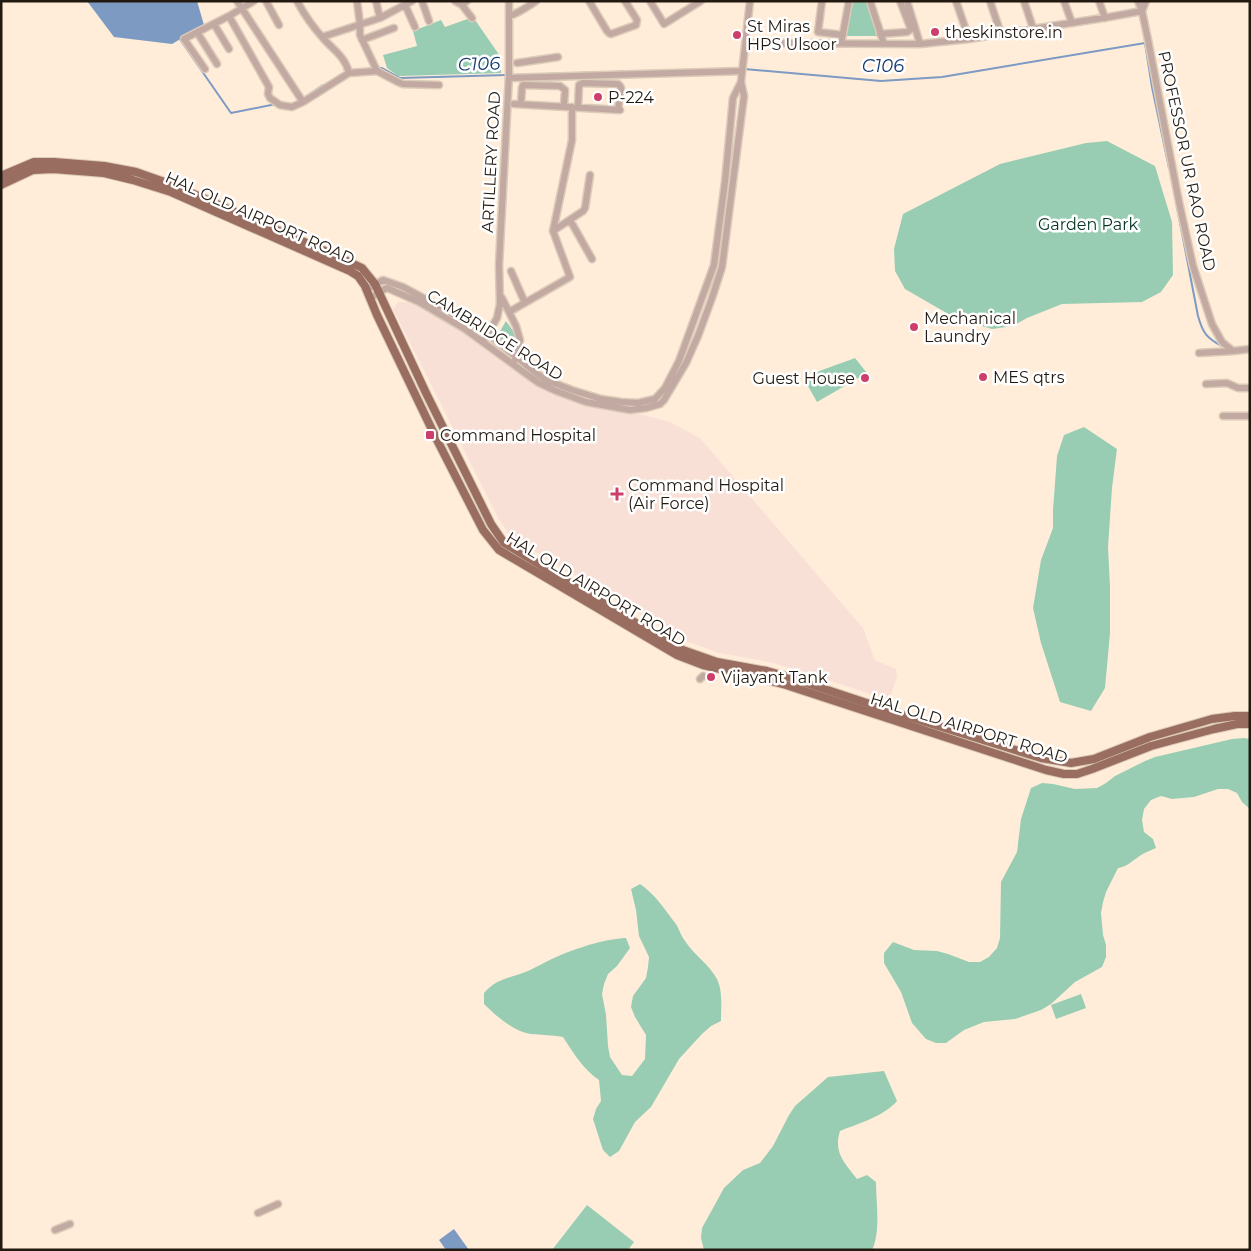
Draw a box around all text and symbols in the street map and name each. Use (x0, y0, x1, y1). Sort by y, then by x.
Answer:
place label: St Miras HPS Ulsoor (747, 17, 837, 54)
place label: theskinstore.in (945, 23, 1063, 42)
marker: theskinstore.in (929, 26, 941, 38)
marker: St Miras HPS Ulsoor (731, 29, 743, 41)
street label: PROFESSOR UR RAO ROAD (1154, 49, 1220, 273)
water label: C106 (457, 52, 502, 76)
water label: C106 (862, 55, 905, 77)
place label: P-224 (608, 88, 654, 107)
street label: ARTILLERY ROAD (478, 91, 504, 233)
marker: P-224 (592, 91, 604, 103)
street label: HAL OLD AIRPORT ROAD (162, 168, 358, 268)
park label: Garden Park (1038, 215, 1138, 234)
street label: CAMBRIDGE ROAD (424, 286, 566, 384)
place label: Mechanical Laundry (924, 309, 1016, 346)
marker: Mechanical Laundry (908, 321, 920, 333)
place label: MES qtrs (993, 368, 1065, 387)
place label: Guest House (752, 369, 855, 388)
marker: MES qtrs (977, 371, 989, 383)
marker: Guest House (859, 372, 871, 384)
place label: Command Hospital (440, 426, 596, 445)
marker: Command Hospital (424, 429, 436, 441)
place label: Command Hospital (Air Force) (628, 476, 784, 513)
marker: Command Hospital (Air Force) (610, 487, 624, 501)
street label: HAL OLD AIRPORT ROAD (503, 528, 689, 650)
place label: Vijayant Tank (721, 668, 828, 687)
marker: Vijayant Tank (705, 671, 717, 683)
street label: HAL OLD AIRPORT ROAD (868, 689, 1070, 767)

